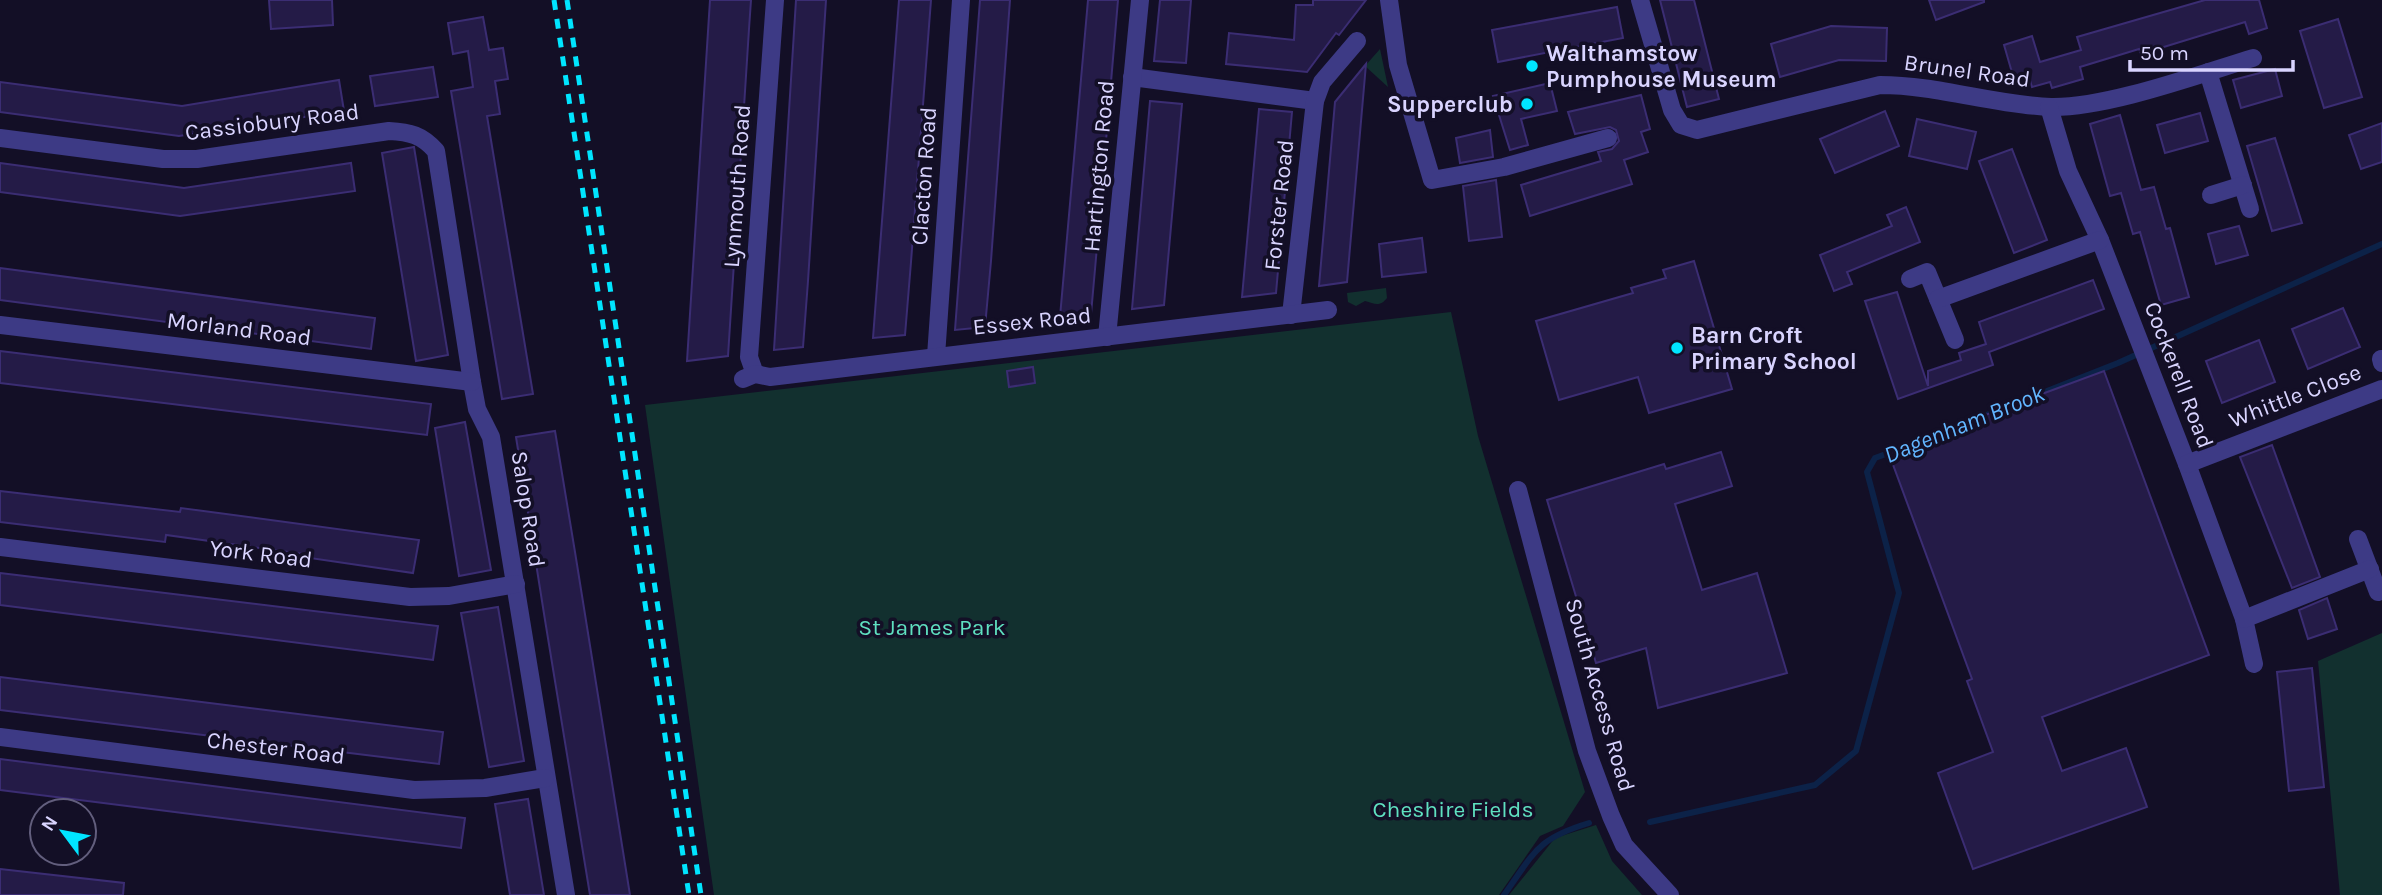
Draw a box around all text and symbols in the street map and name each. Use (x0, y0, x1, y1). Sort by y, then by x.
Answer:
scale bar (2130, 28, 2293, 72)
place label: Walthamstow Pumphouse Museum (1546, 40, 1777, 93)
text: 50 m (2140, 41, 2189, 65)
street label: Brunel Road (1902, 49, 2032, 93)
marker: Walthamstow Pumphouse Museum (1524, 58, 1540, 74)
street label: Hartington Road (1078, 79, 1120, 253)
place label: Supperclub (1387, 91, 1513, 118)
marker: Supperclub (1519, 96, 1535, 112)
street label: Cassiobury Road (183, 98, 361, 146)
street label: Lynmouth Road (718, 103, 756, 269)
street label: Clacton Road (906, 106, 942, 246)
street label: Forster Road (1259, 138, 1299, 272)
street label: Cockerell Road (2139, 298, 2219, 452)
street label: Essex Road (971, 301, 1093, 341)
street label: Morland Road (165, 307, 313, 351)
place label: Barn Croft Primary School (1691, 322, 1857, 375)
marker: Barn Croft Primary School (1669, 340, 1685, 356)
street label: Whittle Close (2225, 358, 2365, 434)
water label: Dagenham Brook (1880, 379, 2049, 469)
street label: Salop Road (505, 449, 551, 569)
street label: York Road (208, 534, 314, 574)
street label: South Access Road (1559, 595, 1641, 795)
park label: St James Park (858, 614, 1006, 641)
street label: Chester Road (205, 726, 347, 770)
park label: Cheshire Fields (1372, 796, 1534, 823)
north arrow (28, 797, 98, 867)
text: N (36, 812, 62, 835)

